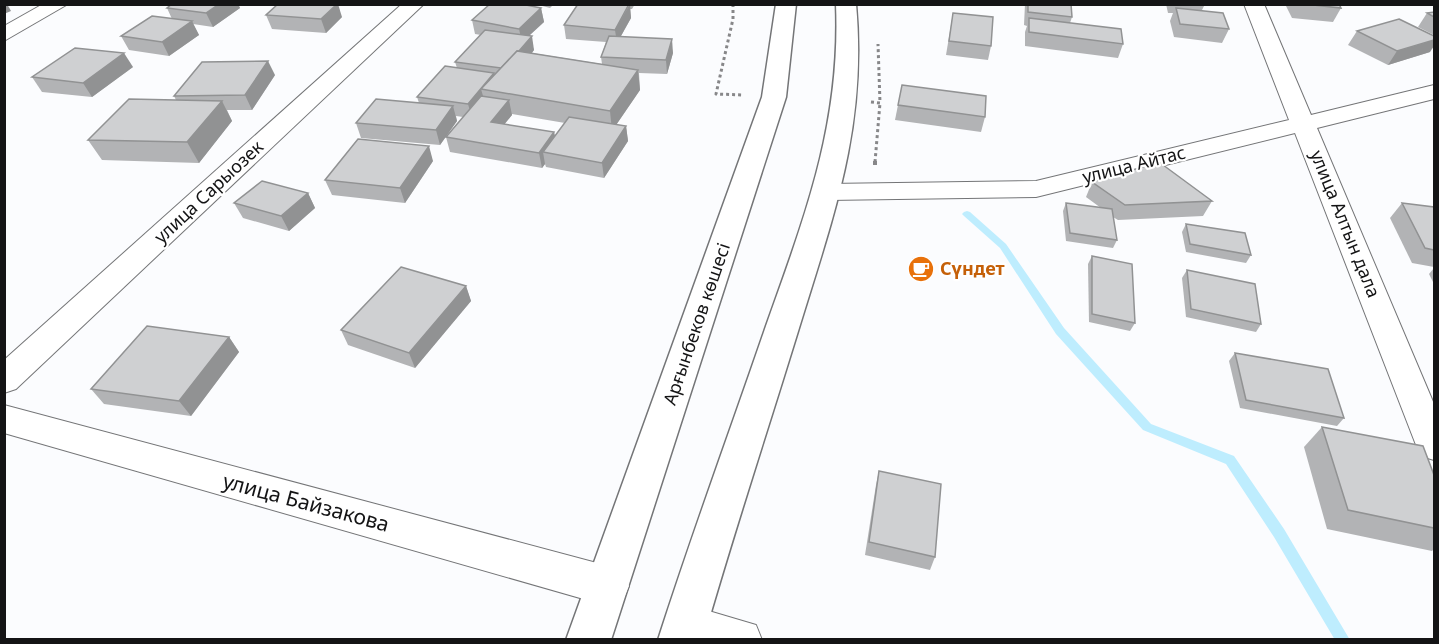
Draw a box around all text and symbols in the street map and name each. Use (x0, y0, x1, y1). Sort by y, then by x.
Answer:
street label: улица Сарыозек (149, 134, 268, 248)
street label: улица Айтас (1080, 140, 1188, 188)
street label: улица Алтын дала (1305, 146, 1386, 301)
street label: Арғынбеков көшесі (657, 239, 735, 408)
cafe icon: Сүндет (906, 254, 936, 284)
place label: Сүндет (940, 256, 1005, 280)
street label: улица Байзакова (220, 466, 393, 538)

